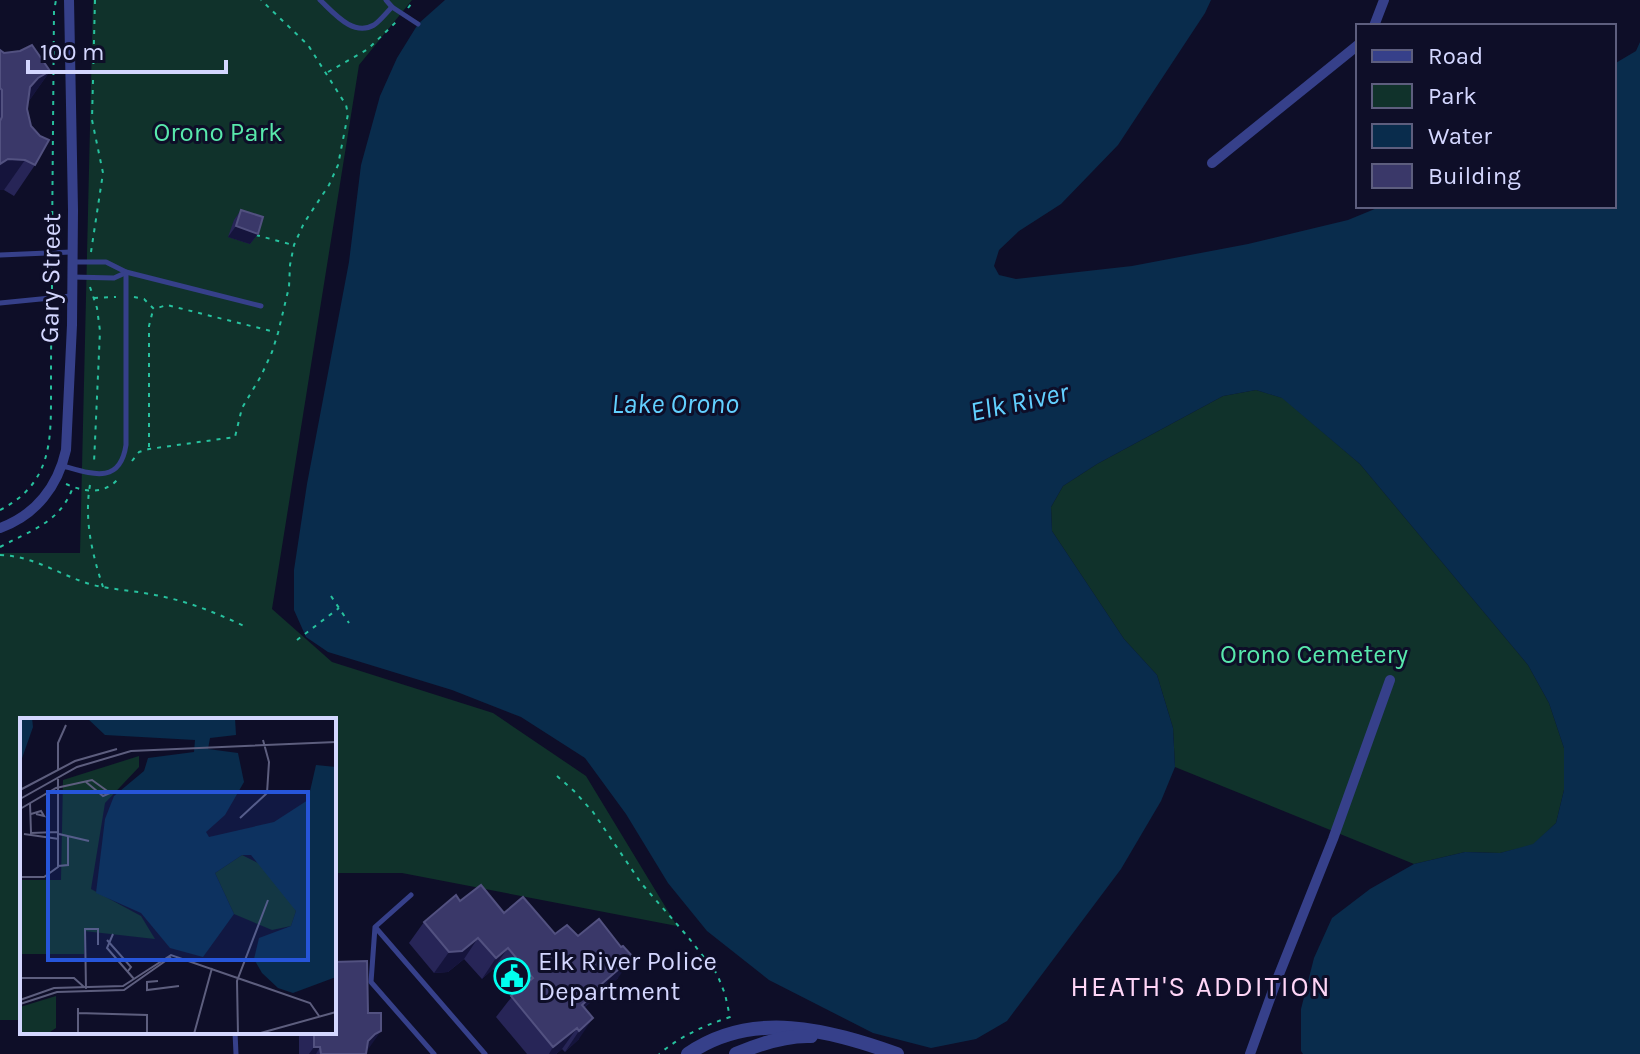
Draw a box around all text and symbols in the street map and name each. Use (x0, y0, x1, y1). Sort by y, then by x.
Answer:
scale bar (28, 24, 226, 74)
legend (1356, 24, 1616, 208)
text: 100 m (40, 38, 105, 66)
text: Road (1428, 42, 1483, 70)
text: Park (1428, 82, 1477, 110)
park label: Orono Park (153, 117, 283, 148)
text: Water (1428, 122, 1492, 150)
text: Building (1428, 162, 1521, 190)
street label: Gary Street (34, 212, 67, 343)
water label: Elk River (967, 375, 1073, 428)
water label: Lake Orono (611, 387, 739, 420)
park label: Orono Cemetery (1220, 639, 1408, 670)
inset map (20, 718, 336, 1034)
place label: Elk River Police Department (538, 946, 717, 1007)
public building icon: Elk River Police Department (493, 957, 531, 995)
district label: HEATH'S ADDITION (1070, 970, 1332, 1003)

